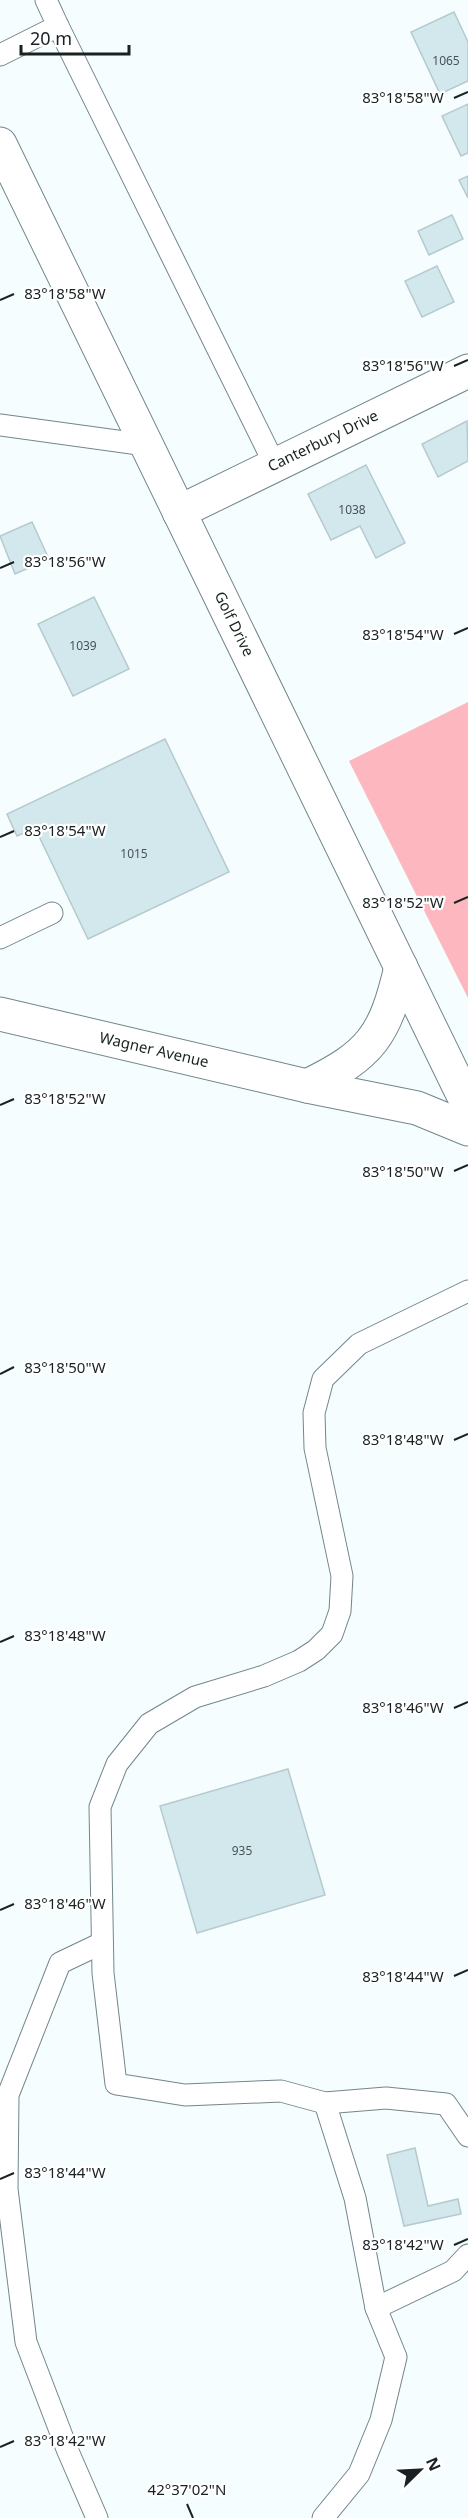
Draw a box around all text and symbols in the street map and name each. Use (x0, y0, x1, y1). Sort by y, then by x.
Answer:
scale bar (21, 18, 129, 56)
text: 20 m (30, 26, 72, 50)
house number: 1065 (432, 52, 460, 69)
text: 83°18'58"W (362, 87, 444, 107)
text: 83°18'58"W (24, 283, 106, 303)
text: 83°18'56"W (362, 355, 444, 375)
street label: Canterbury Drive (264, 405, 381, 476)
house number: 1038 (338, 501, 366, 518)
text: 83°18'56"W (24, 551, 106, 571)
street label: Golf Drive (211, 588, 259, 659)
text: 83°18'54"W (362, 624, 444, 644)
house number: 1039 (69, 637, 97, 654)
text: 83°18'54"W (24, 820, 106, 840)
house number: 1015 (120, 845, 148, 862)
text: 83°18'52"W (362, 892, 444, 912)
street label: Wagner Avenue (98, 1027, 211, 1071)
text: 83°18'52"W (24, 1088, 106, 1108)
text: 83°18'50"W (362, 1161, 444, 1181)
text: 83°18'50"W (24, 1357, 106, 1377)
text: 83°18'48"W (362, 1429, 444, 1449)
text: 83°18'48"W (24, 1625, 106, 1645)
text: 83°18'46"W (362, 1697, 444, 1717)
house number: 935 (232, 1842, 252, 1859)
text: 83°18'46"W (24, 1893, 106, 1913)
text: 83°18'44"W (362, 1966, 444, 1986)
text: 83°18'44"W (24, 2162, 106, 2182)
text: 83°18'42"W (362, 2234, 444, 2254)
text: 83°18'42"W (24, 2430, 106, 2450)
north arrow (390, 2440, 450, 2500)
text: N (421, 2453, 446, 2474)
text: 42°37'02"N (148, 2479, 226, 2499)

